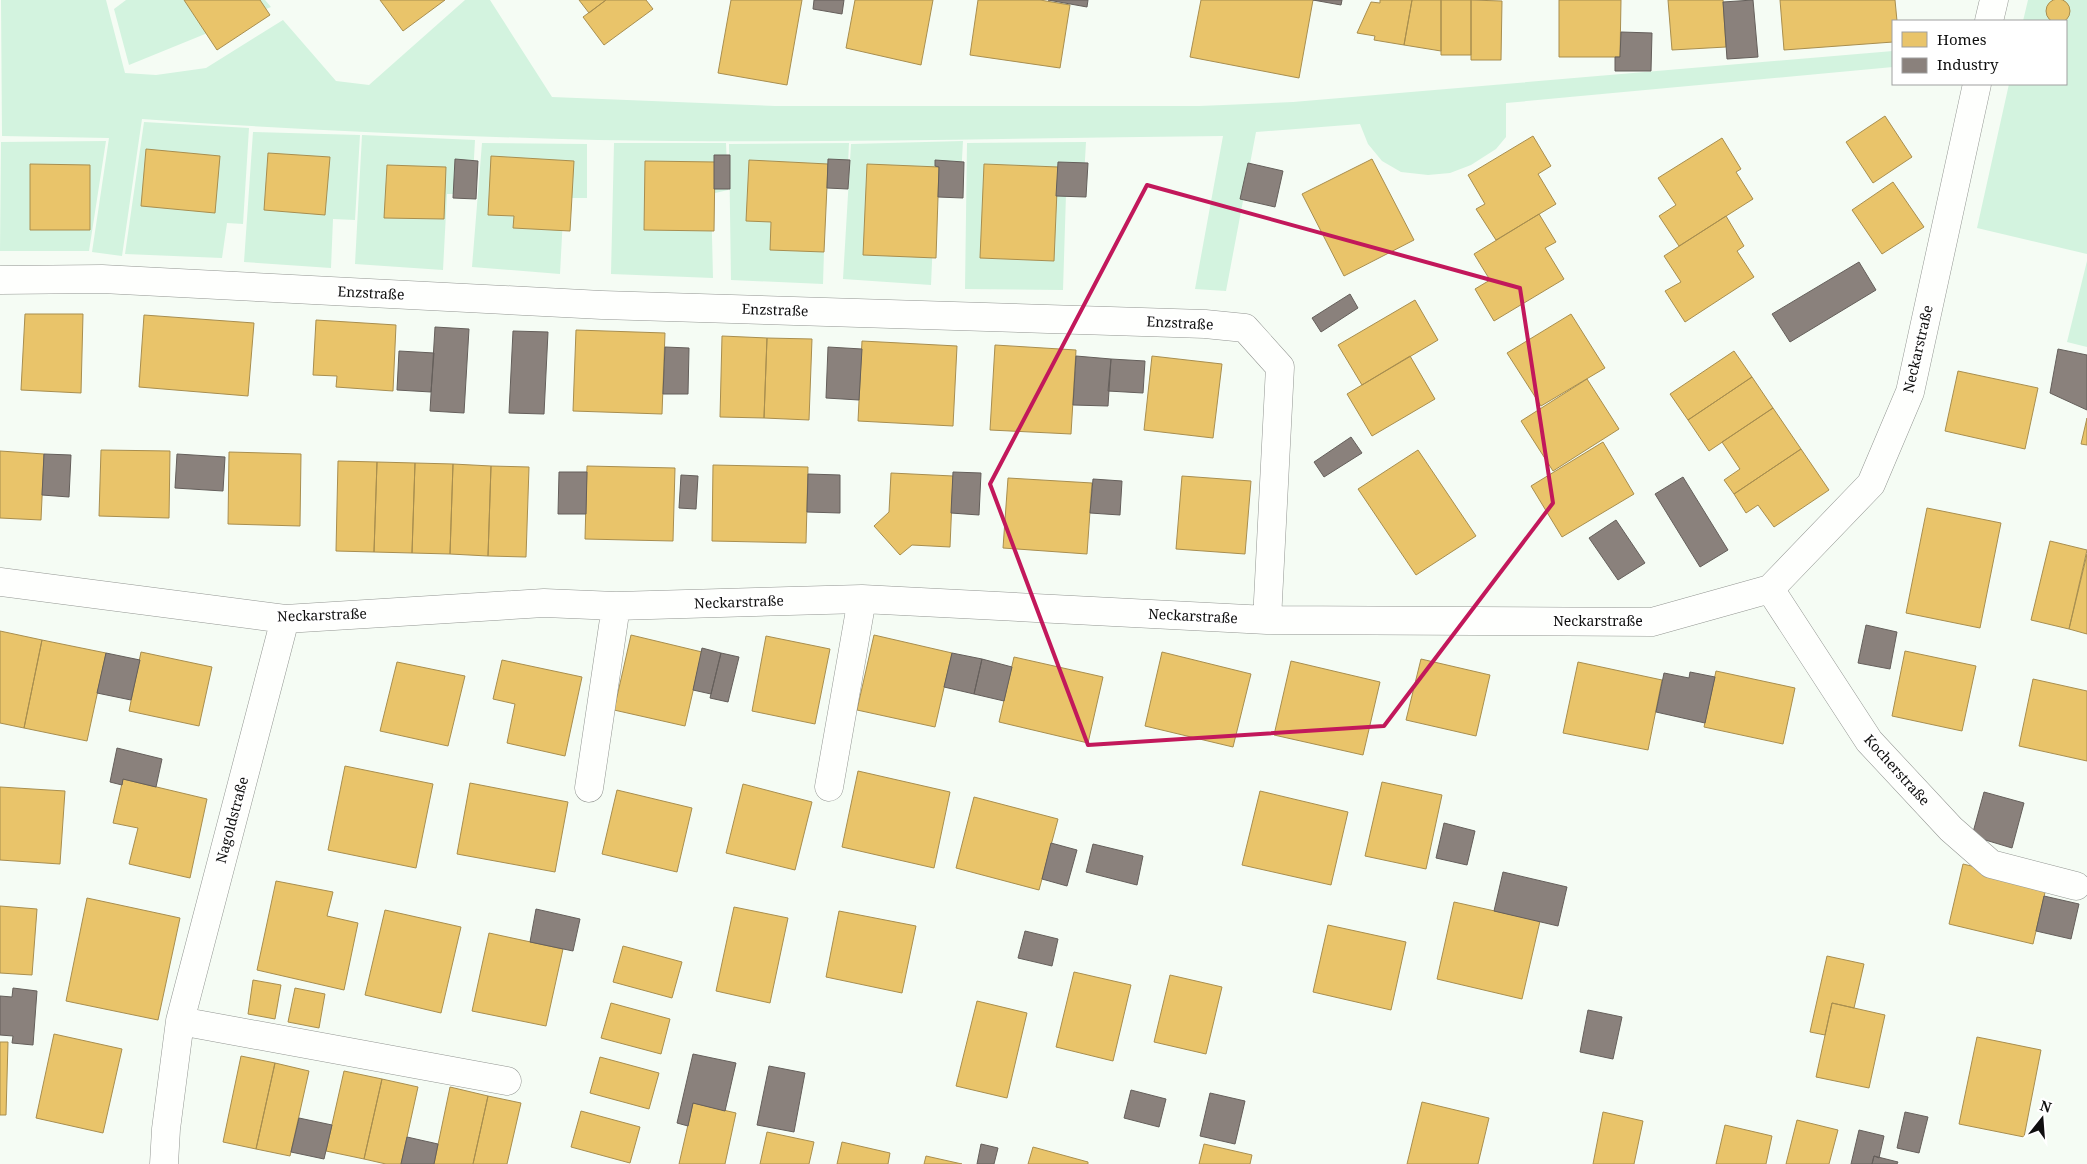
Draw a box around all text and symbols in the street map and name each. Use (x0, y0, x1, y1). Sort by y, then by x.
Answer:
legend (1892, 20, 2067, 85)
text: Homes (1937, 29, 1987, 49)
text: Industry (1937, 54, 1999, 74)
street label: Enzstraße (337, 281, 405, 304)
street label: Enzstraße (741, 299, 809, 320)
street label: Neckarstraße (1898, 303, 1937, 395)
street label: Enzstraße (1146, 311, 1214, 334)
street label: Neckarstraße (694, 590, 784, 613)
street label: Neckarstraße (277, 603, 367, 626)
street label: Neckarstraße (1148, 604, 1238, 627)
street label: Neckarstraße (1553, 611, 1643, 630)
street label: Kocherstraße (1860, 730, 1934, 809)
street label: Nagoldstraße (211, 774, 252, 865)
north arrow (2017, 1094, 2067, 1144)
text: N (2038, 1095, 2054, 1117)

